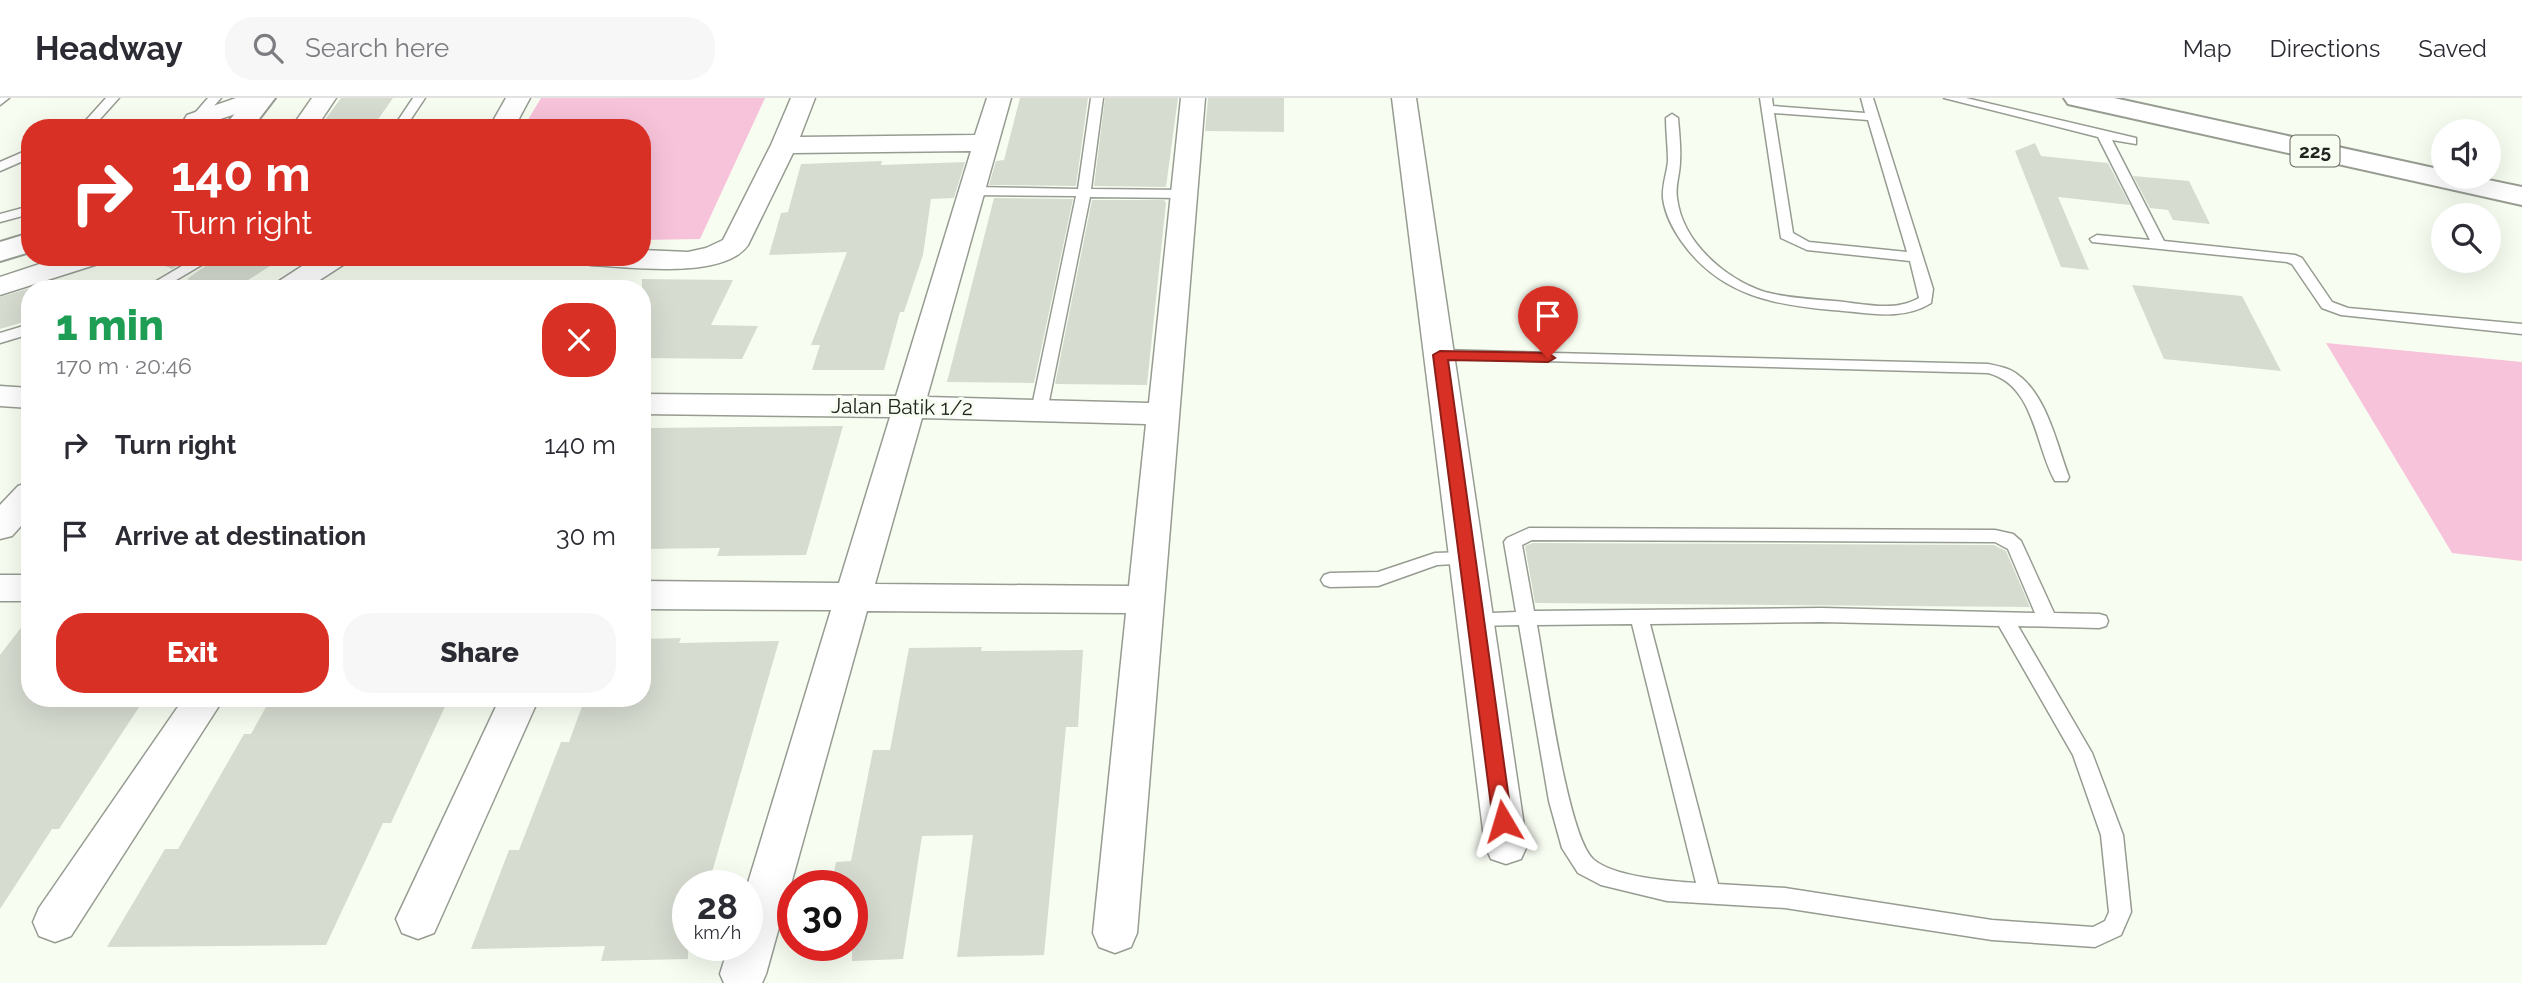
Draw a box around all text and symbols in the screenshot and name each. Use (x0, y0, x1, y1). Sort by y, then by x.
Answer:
search box (225, 17, 715, 80)
text: Headway (35, 29, 183, 68)
icon: search (249, 29, 287, 67)
text: Search here (305, 33, 449, 63)
text: Map (2183, 34, 2232, 63)
text: Directions (2270, 34, 2380, 63)
text: Saved (2418, 34, 2487, 63)
map controls (2431, 119, 2501, 273)
button: sound (2431, 119, 2501, 189)
road number: 225 (2290, 136, 2340, 166)
text: 140 m (171, 145, 311, 202)
icon: right (56, 147, 147, 238)
button: search (2431, 203, 2501, 273)
text: Turn right (171, 204, 312, 241)
pin (1518, 286, 1578, 358)
icon: arrive (1529, 297, 1567, 335)
text: 1 min (56, 301, 164, 350)
button: close (542, 303, 616, 377)
text: 170 m · 20:46 (56, 352, 192, 379)
street label: Jalan Batik 1/2 (831, 393, 973, 420)
icon: right (56, 426, 94, 464)
text: Turn right (115, 430, 236, 460)
text: 140 m (544, 430, 616, 460)
icon: arrive (56, 517, 94, 555)
text: Arrive at destination (115, 521, 366, 551)
text: 30 m (556, 521, 616, 551)
button: Exit (56, 613, 329, 693)
button: Share (343, 613, 616, 693)
position arrow (1466, 784, 1540, 858)
speed limit sign: 30 (777, 870, 868, 961)
text: 28 (697, 886, 738, 927)
text: km/h (694, 922, 741, 943)

